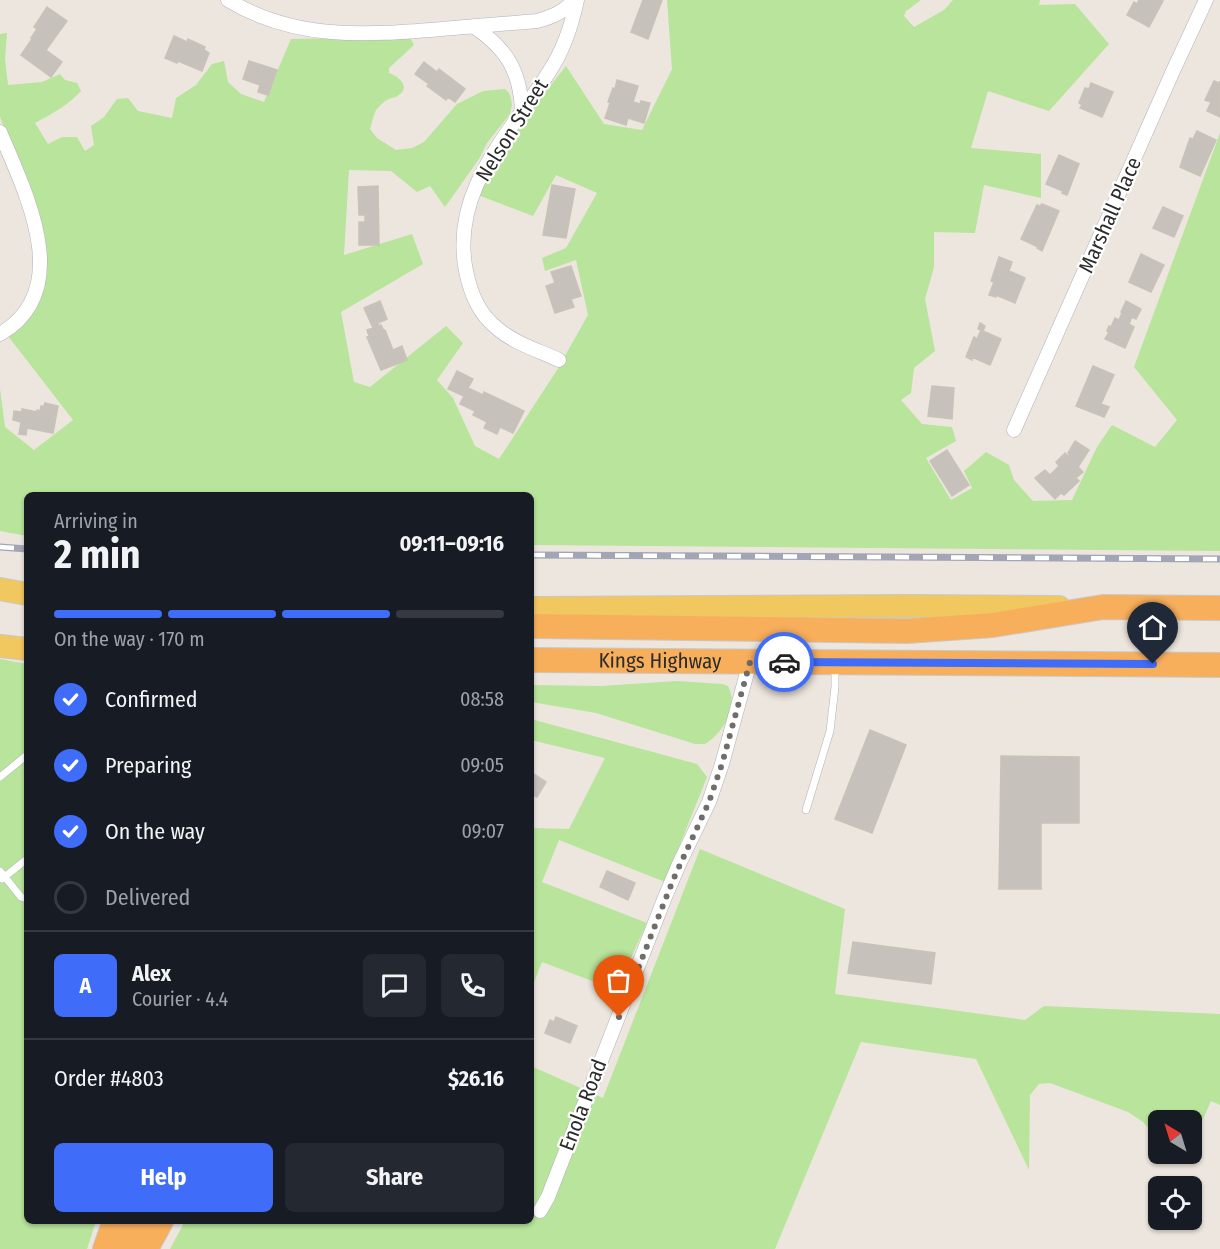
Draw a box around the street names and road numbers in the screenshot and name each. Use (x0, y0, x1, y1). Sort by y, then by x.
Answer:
street label: Nelson Street (470, 74, 554, 186)
street label: Marshall Place (1073, 153, 1147, 277)
street label: Kings Highway (598, 647, 722, 674)
street label: Enola Road (554, 1056, 612, 1154)

